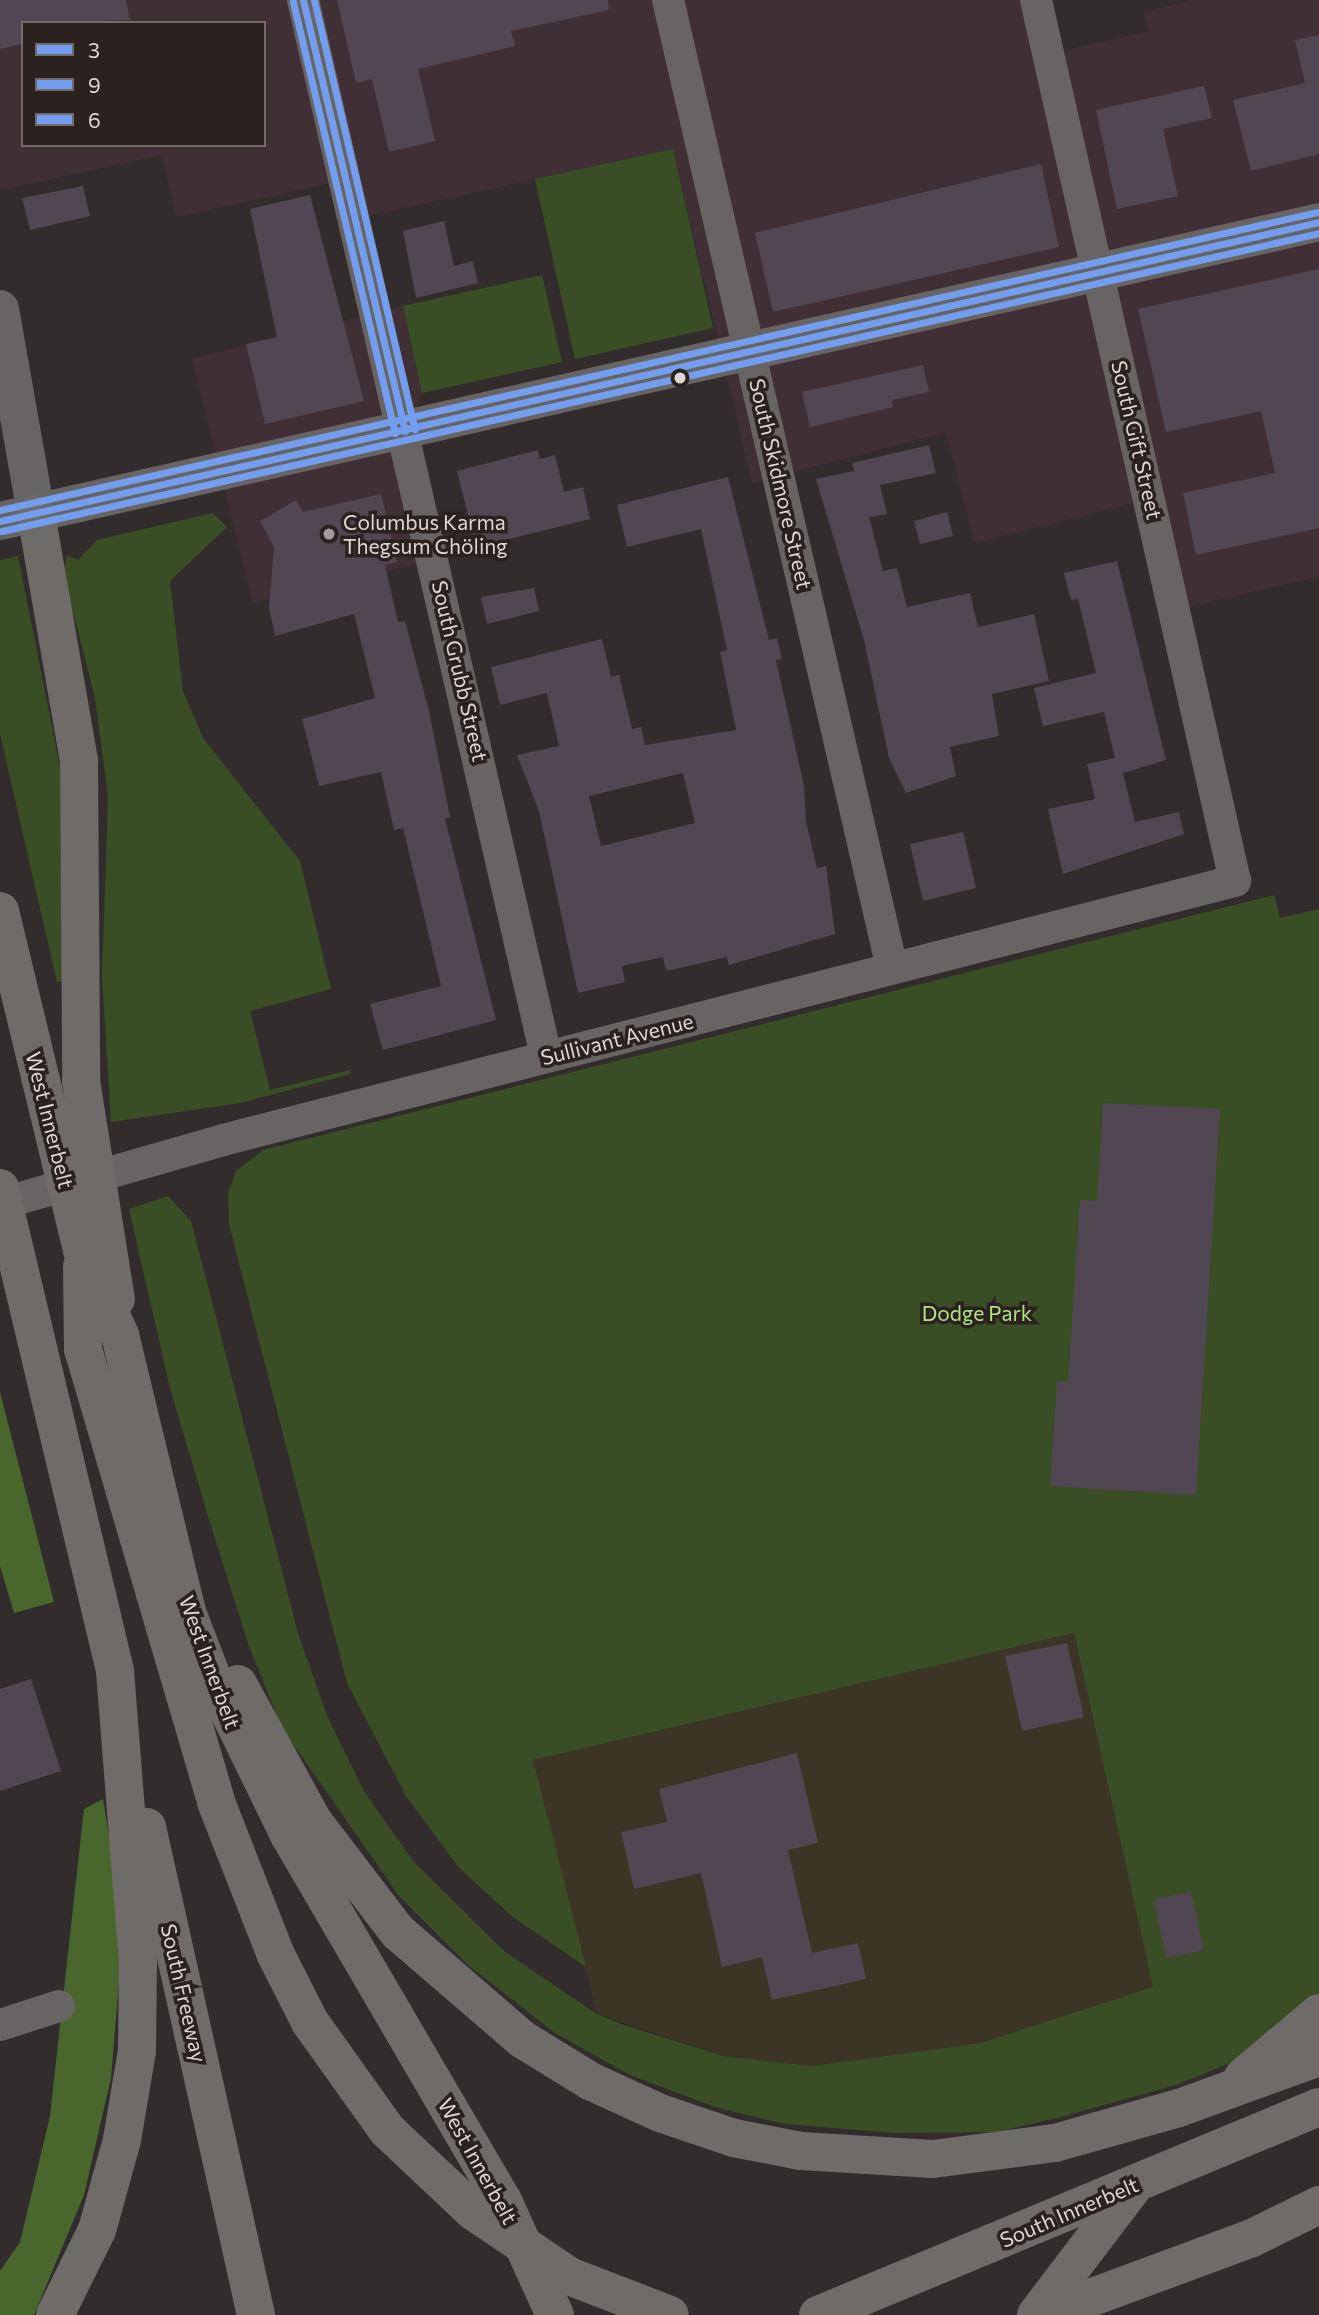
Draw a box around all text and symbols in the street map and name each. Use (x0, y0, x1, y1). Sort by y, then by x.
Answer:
legend (21, 21, 266, 147)
text: 3 (88, 37, 100, 62)
text: 9 (88, 72, 101, 97)
text: 6 (88, 107, 101, 132)
street label: South Gift Street (1106, 358, 1168, 522)
unlabelled marker (673, 371, 687, 385)
street label: South Skidmore Street (744, 376, 818, 592)
place label: Columbus Karma Thegsum Chöling (343, 509, 508, 559)
marker: Columbus Karma Thegsum Chöling (321, 526, 337, 542)
street label: South Grubb Street (427, 578, 493, 764)
street label: Sullivant Avenue (538, 1008, 696, 1070)
street label: West Innerbelt (21, 1049, 79, 1191)
park label: Dodge Park (922, 1300, 1032, 1326)
street label: West Innerbelt (174, 1592, 246, 1732)
street label: South Freeway (156, 1921, 212, 2065)
street label: West Innerbelt (433, 2094, 523, 2228)
street label: South Innerbelt (996, 2171, 1142, 2253)

